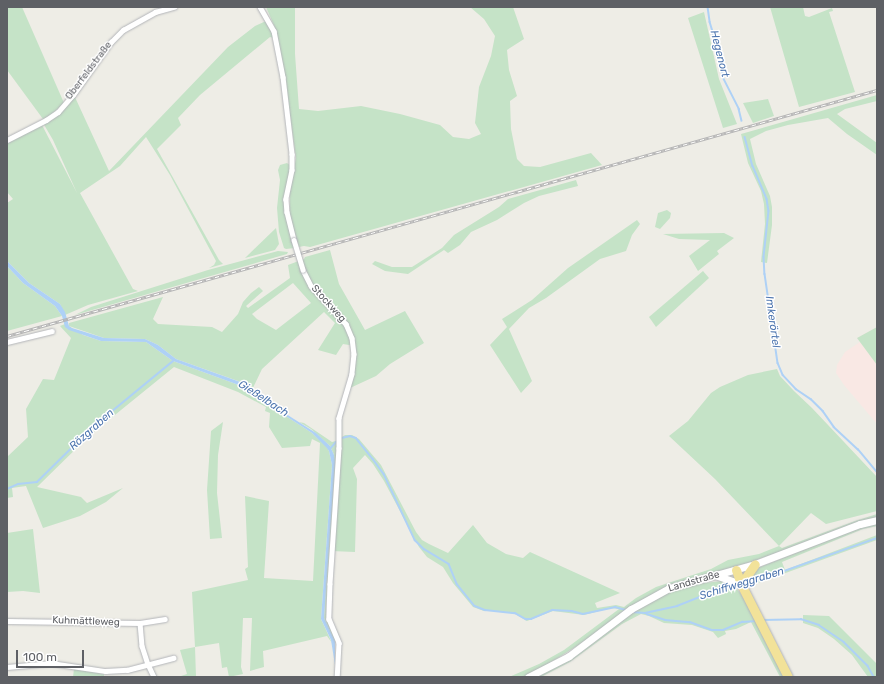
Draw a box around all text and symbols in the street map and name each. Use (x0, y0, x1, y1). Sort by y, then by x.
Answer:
water label: Hegenort (707, 29, 731, 79)
street label: Oberfeldstraße (63, 40, 115, 102)
street label: Stockweg (308, 283, 348, 325)
water label: Imkerörtel (762, 295, 782, 349)
water label: Gießelbach (235, 378, 291, 420)
water label: Rözgraben (67, 407, 117, 453)
water label: Schiffweggraben (698, 565, 786, 603)
street label: Landstraße (667, 569, 721, 595)
street label: Kuhmättleweg (52, 615, 120, 629)
scale bar (18, 642, 86, 668)
text: 100 m (23, 650, 57, 664)

